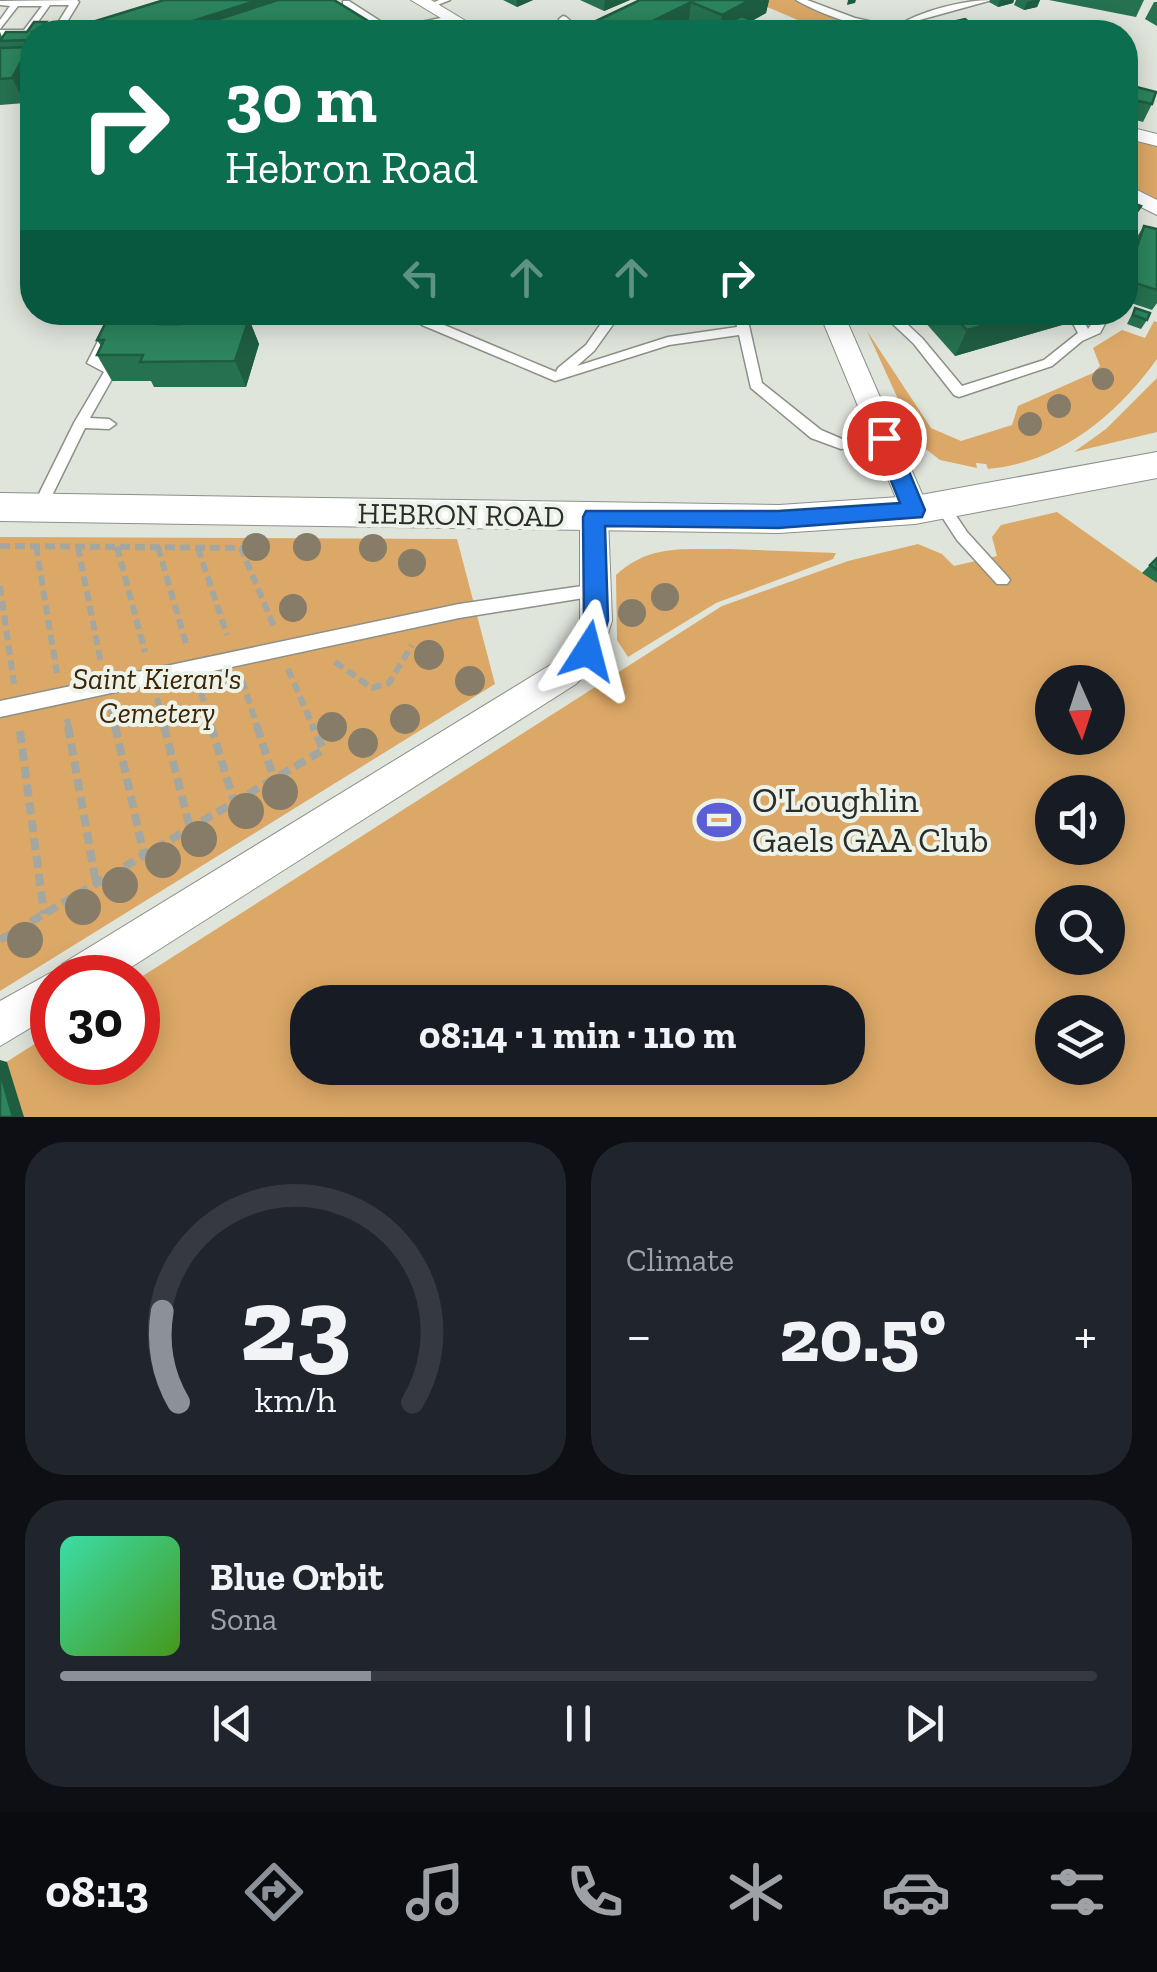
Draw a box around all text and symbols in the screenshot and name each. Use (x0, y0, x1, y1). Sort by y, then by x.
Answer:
text: 30 m (225, 56, 377, 140)
icon: right (60, 60, 190, 190)
text: Hebron Road (225, 141, 478, 195)
icon: left (394, 250, 449, 305)
icon: ahead (499, 250, 554, 305)
icon: ahead (604, 250, 659, 305)
icon: right (709, 250, 764, 305)
pin (842, 396, 927, 481)
icon: arrive (857, 411, 912, 466)
street label: HEBRON ROAD (357, 495, 565, 535)
position arrow (536, 599, 640, 703)
park label: Saint Kieran's Cemetery (72, 661, 242, 731)
north arrow (1035, 665, 1125, 755)
map controls (1035, 665, 1125, 1085)
button: sound (1035, 775, 1125, 865)
place label: O'Loughlin Gaels GAA Club (752, 779, 988, 861)
sports icon: O'Loughlin Gaels GAA Club (695, 796, 743, 844)
button: search (1035, 885, 1125, 975)
speed limit sign: 30 (30, 955, 160, 1085)
button: layers (1035, 995, 1125, 1085)
text: 08:14 · 1 min · 110 m (419, 1012, 736, 1058)
text: Climate (626, 1241, 734, 1279)
text: 23 (240, 1262, 351, 1387)
text: 20.5° (779, 1290, 946, 1380)
text: − (626, 1302, 652, 1368)
text: + (1074, 1302, 1097, 1368)
text: km/h (255, 1378, 336, 1421)
text: Blue Orbit (210, 1554, 383, 1600)
text: Sona (210, 1600, 277, 1638)
icon: previous (205, 1696, 260, 1751)
icon: pause (551, 1696, 606, 1751)
icon: next (897, 1696, 952, 1751)
icon: directions (239, 1857, 309, 1927)
icon: music (400, 1857, 470, 1927)
icon: phone (560, 1857, 630, 1927)
icon: climate (721, 1857, 791, 1927)
icon: car (881, 1857, 951, 1927)
icon: filters (1042, 1857, 1112, 1927)
text: 08:13 (45, 1865, 149, 1919)

